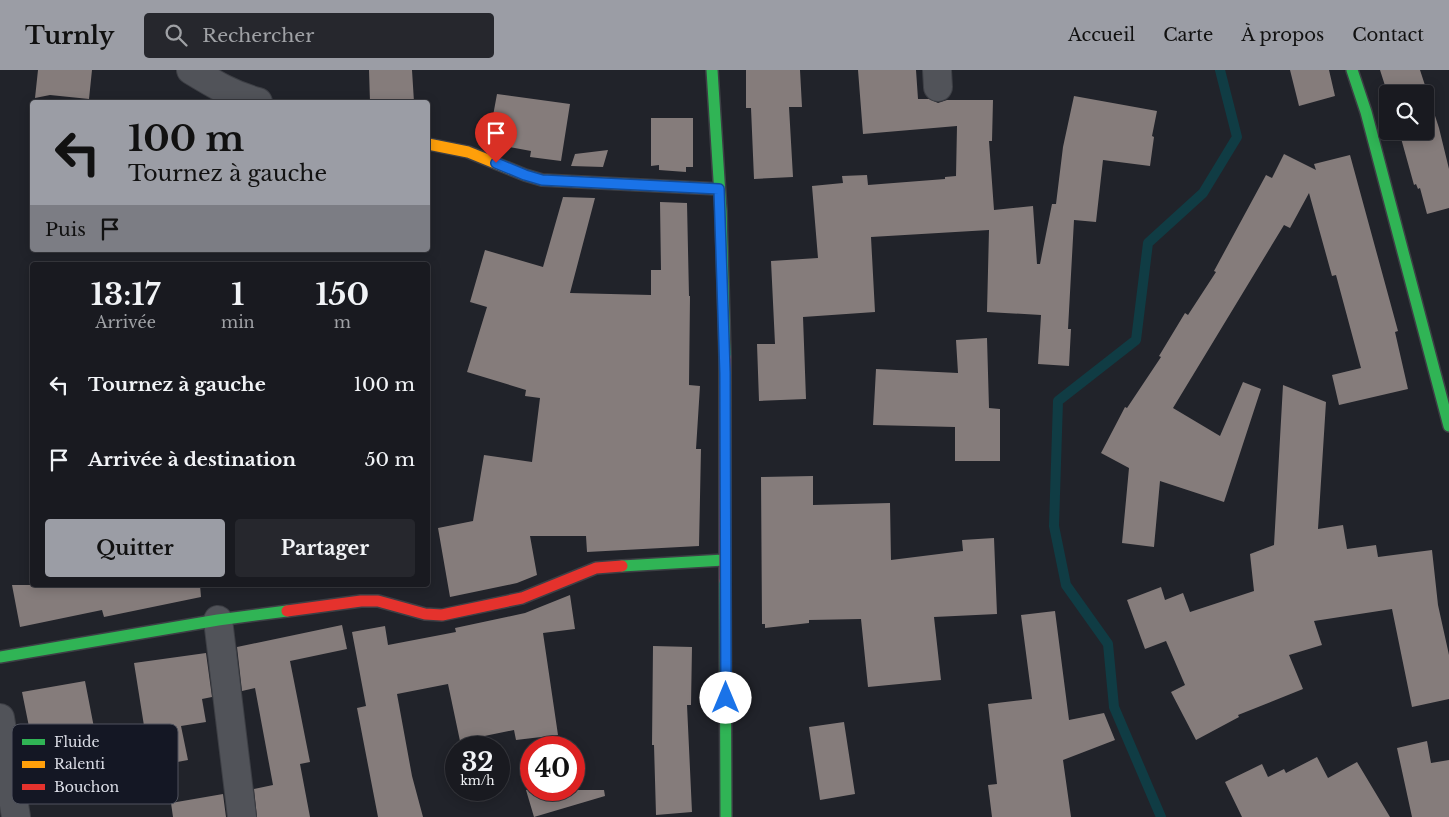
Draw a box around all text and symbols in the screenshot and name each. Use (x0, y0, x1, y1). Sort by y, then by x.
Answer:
search box (144, 13, 494, 58)
text: Turnly (25, 21, 114, 50)
icon: search (162, 21, 190, 49)
text: Rechercher (202, 24, 314, 47)
text: Accueil (1068, 24, 1135, 46)
text: Carte (1163, 24, 1213, 46)
text: À propos (1241, 24, 1324, 46)
text: Contact (1352, 24, 1424, 46)
map controls (1379, 85, 1434, 140)
button: search (1379, 85, 1434, 140)
pin (475, 112, 517, 163)
text: 100 m (128, 117, 244, 160)
icon: arrive (482, 119, 510, 147)
icon: left (45, 120, 110, 185)
text: Tournez à gauche (128, 160, 327, 187)
icon: arrive (96, 215, 124, 243)
text: Puis (45, 218, 86, 241)
text: 13:17 (91, 276, 160, 313)
text: 1 (231, 276, 244, 313)
text: 150 (316, 276, 369, 313)
text: Arrivée (95, 312, 156, 332)
text: min (221, 312, 255, 332)
text: m (334, 312, 351, 332)
icon: left (45, 371, 73, 399)
text: Tournez à gauche (88, 373, 266, 396)
text: 100 m (354, 373, 415, 396)
icon: arrive (45, 446, 73, 474)
text: Arrivée à destination (88, 448, 296, 471)
text: 50 m (365, 448, 415, 471)
button: Quitter (45, 519, 225, 577)
button: Partager (235, 519, 415, 577)
position arrow (699, 671, 751, 723)
legend (12, 724, 178, 804)
text: Fluide (54, 733, 100, 751)
speed limit sign: 40 (520, 736, 585, 801)
text: 32 (461, 747, 494, 778)
text: Ralenti (54, 755, 105, 773)
text: km/h (460, 773, 495, 788)
text: Bouchon (54, 778, 120, 796)

